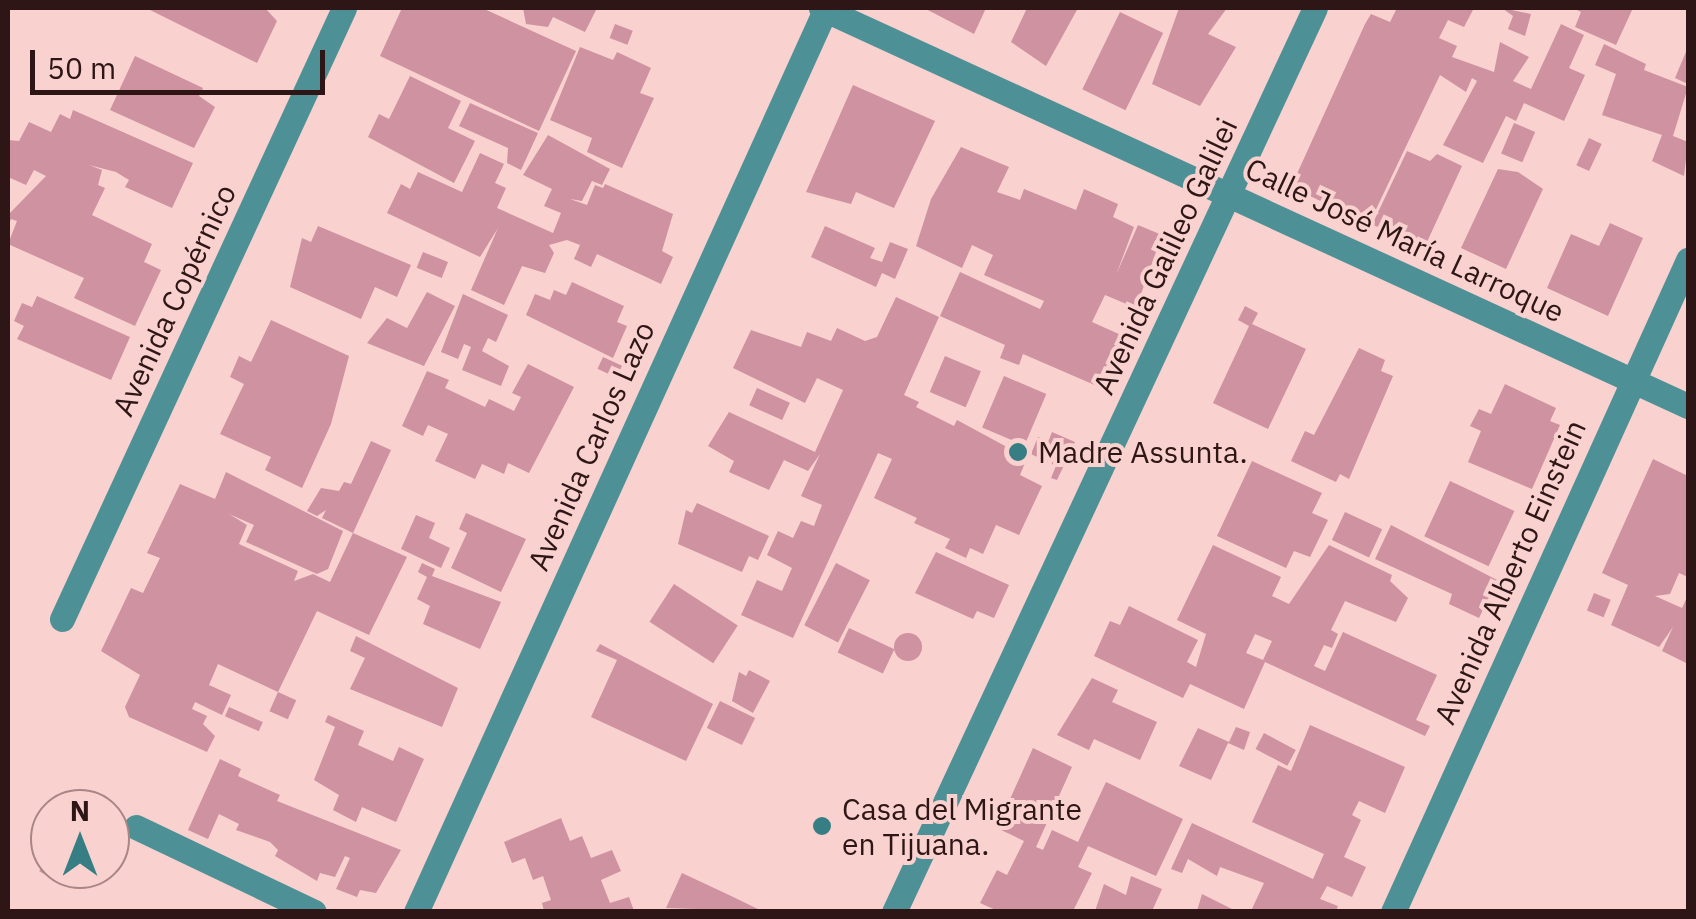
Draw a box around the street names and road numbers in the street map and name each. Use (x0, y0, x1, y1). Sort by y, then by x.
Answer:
street label: Avenida Galileo Galilei (1085, 112, 1245, 400)
street label: Calle José María Larroque (1240, 150, 1570, 330)
street label: Avenida Copérnico (105, 179, 243, 421)
street label: Avenida Carlos Lazo (520, 316, 662, 576)
street label: Avenida Alberto Einstein (1427, 414, 1593, 730)

